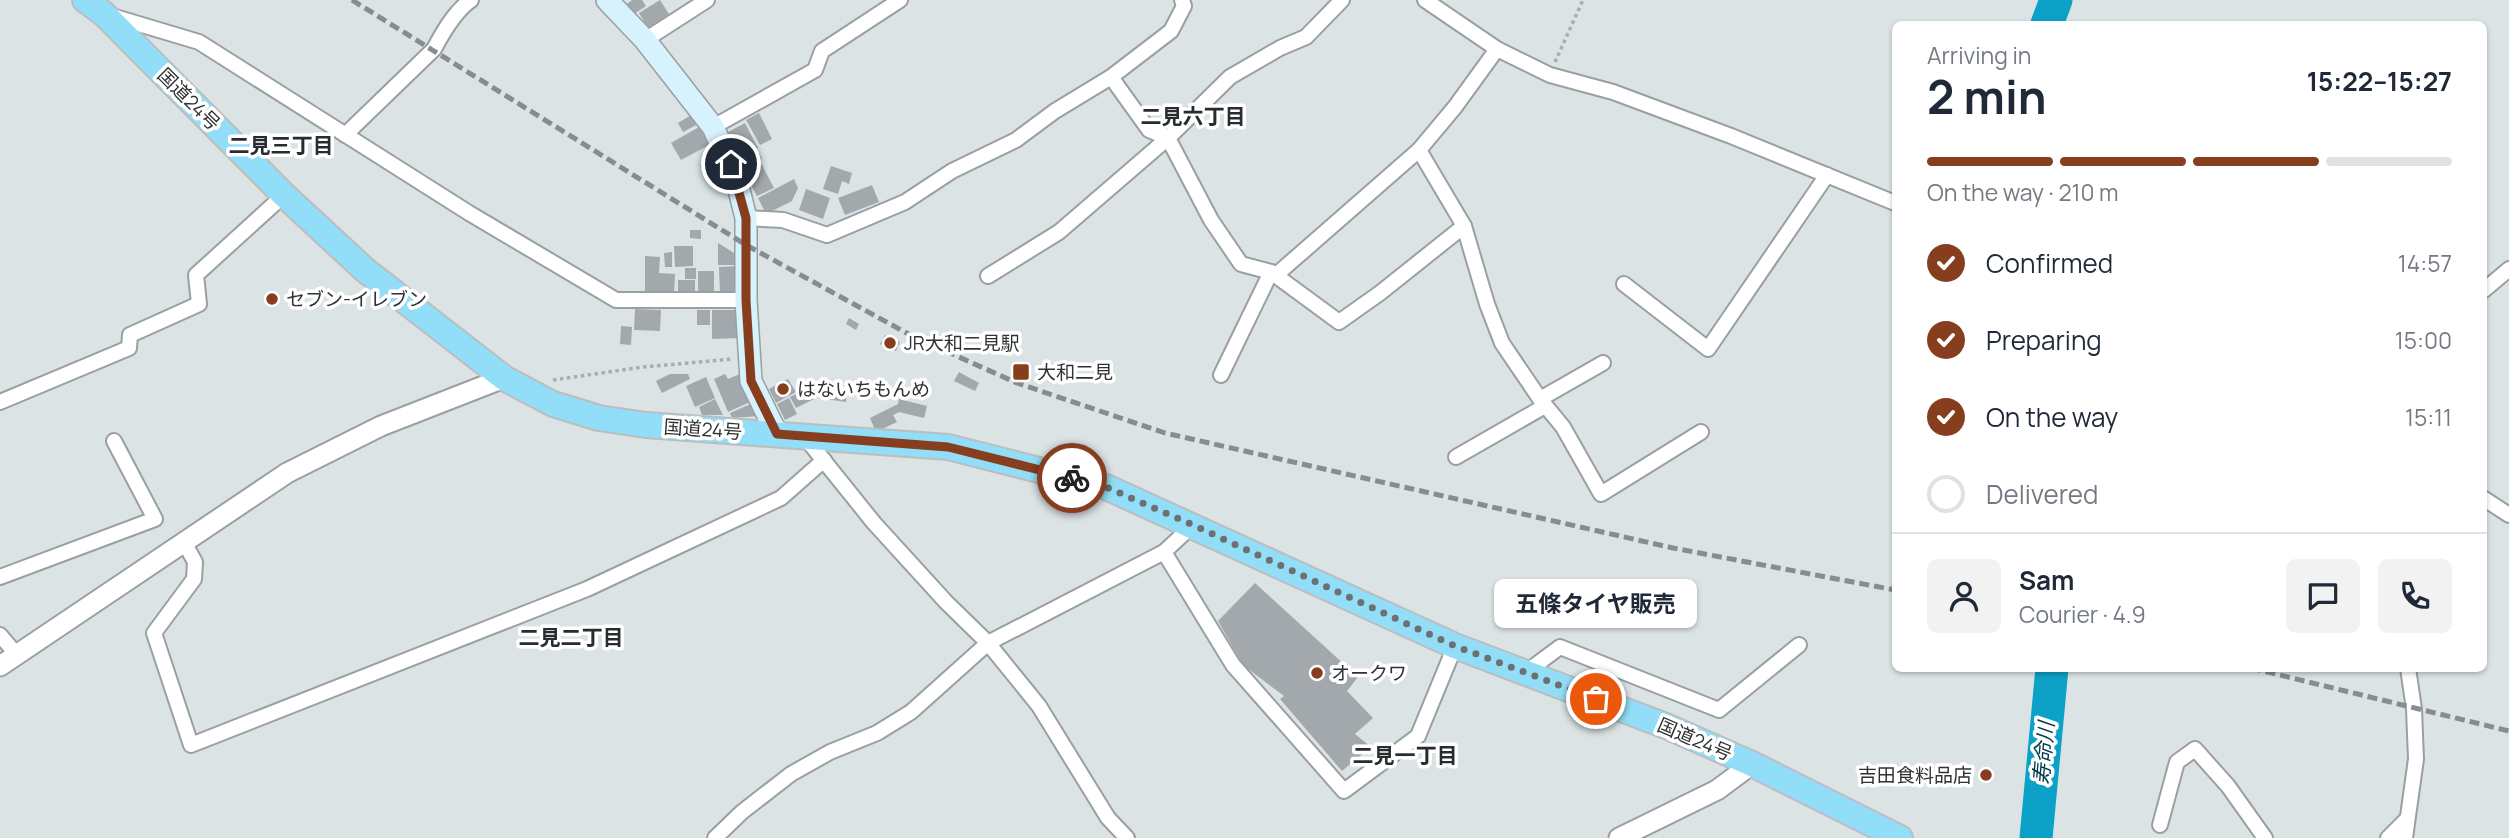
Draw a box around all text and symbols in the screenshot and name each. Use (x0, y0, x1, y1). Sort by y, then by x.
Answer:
text: Arriving in (1927, 39, 2032, 71)
street label: 国道24号 (152, 62, 226, 136)
text: 15:22–15:27 (2307, 63, 2452, 99)
text: 2 min (1927, 65, 2047, 128)
district label: 二見六丁目 (1141, 102, 1246, 130)
district label: 二見三丁目 (229, 131, 334, 159)
pin (701, 134, 761, 194)
icon: home (712, 145, 750, 183)
text: On the way · 210 m (1927, 176, 2119, 208)
icon: check (1927, 244, 1965, 282)
text: Confirmed (1986, 245, 2113, 281)
text: 14:57 (2398, 247, 2452, 279)
place label: セブン-イレブン (286, 286, 427, 312)
marker: セブン-イレブン (264, 291, 280, 307)
icon: check (1927, 321, 1965, 359)
text: Preparing (1986, 322, 2102, 358)
text: 15:00 (2395, 324, 2452, 356)
place label: JR大和二見駅 (904, 330, 1020, 356)
marker: JR大和二見駅 (882, 335, 898, 351)
place label: 大和二見 (1037, 359, 1113, 385)
marker: 大和二見 (1011, 362, 1031, 382)
place label: はないちもんめ (797, 376, 930, 402)
marker: はないちもんめ (775, 381, 791, 397)
icon: check (1927, 398, 1965, 436)
text: On the way (1986, 399, 2118, 435)
text: 15:11 (2405, 401, 2452, 433)
street label: 国道24号 (663, 413, 743, 445)
courier (1037, 443, 1107, 513)
icon: bike (1053, 459, 1091, 497)
text: Delivered (1986, 476, 2098, 512)
button: person (1927, 559, 2001, 633)
button: chat (2286, 559, 2360, 633)
button: phone (2378, 559, 2452, 633)
text: Sam (2019, 562, 2074, 598)
callout: 五條タイヤ販売 (1494, 580, 1698, 629)
text: 五條タイヤ販売 (1515, 587, 1676, 619)
text: Courier · 4.9 (2019, 598, 2146, 630)
district label: 二見二丁目 (519, 623, 624, 651)
place label: オークワ (1331, 660, 1407, 686)
marker: オークワ (1309, 665, 1325, 681)
pin (1566, 669, 1626, 729)
icon: bag (1577, 680, 1615, 718)
street label: 国道24号 (1654, 712, 1736, 766)
water label: 寿命川 (2026, 718, 2060, 786)
district label: 二見一丁目 (1353, 741, 1458, 769)
place label: 吉田食料品店 (1858, 762, 1972, 788)
marker: 吉田食料品店 (1978, 767, 1994, 783)

